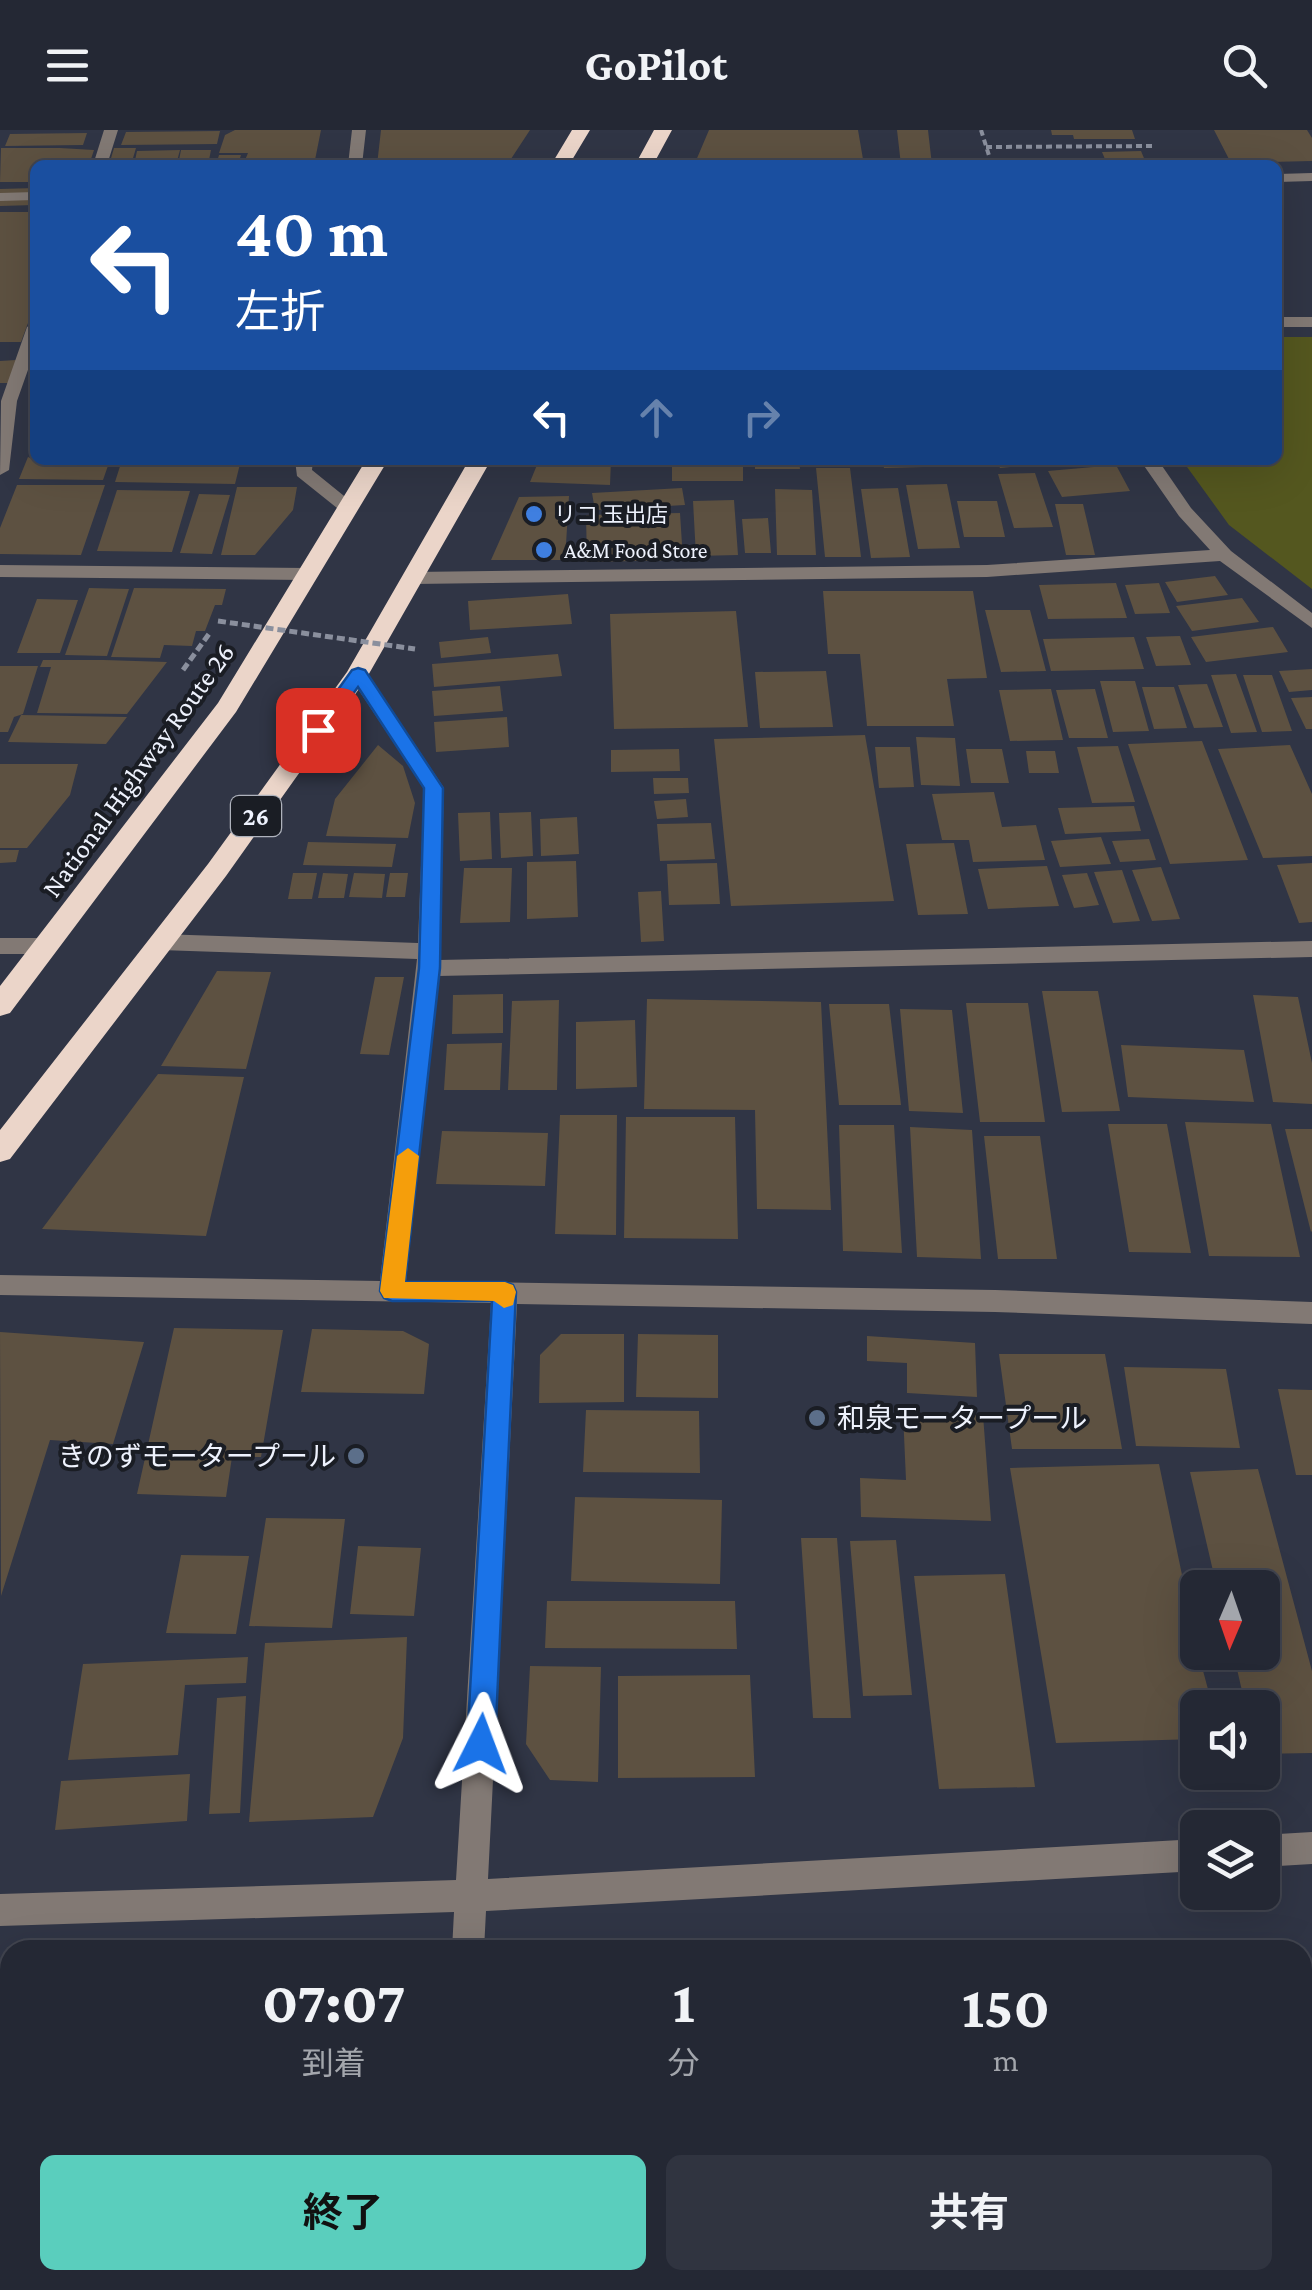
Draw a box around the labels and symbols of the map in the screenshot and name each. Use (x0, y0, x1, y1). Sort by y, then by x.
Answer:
place label: リコ 玉出店 (554, 502, 668, 527)
marker: リコ 玉出店 (523, 503, 545, 525)
place label: A&M Food Store (564, 538, 707, 563)
marker: A&M Food Store (533, 539, 555, 561)
street label: National Highway Route 26 (36, 637, 240, 903)
pin (276, 688, 361, 773)
road number: 26 (231, 796, 281, 836)
place label: 和泉モータープール (837, 1403, 1087, 1434)
marker: 和泉モータープール (806, 1407, 828, 1429)
place label: きのずモータープール (58, 1441, 336, 1472)
marker: きのずモータープール (345, 1445, 367, 1467)
north arrow (1180, 1570, 1280, 1670)
position arrow (429, 1692, 533, 1796)

